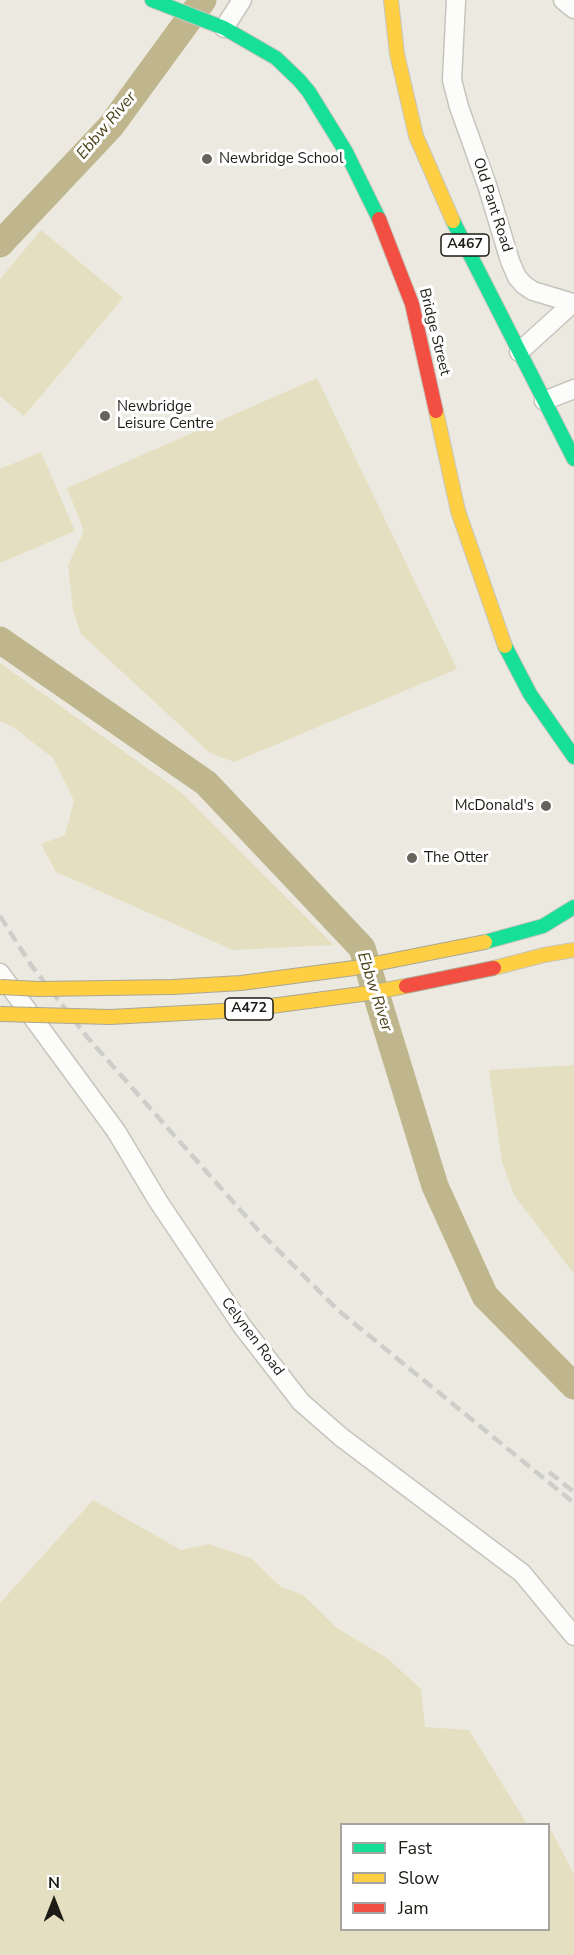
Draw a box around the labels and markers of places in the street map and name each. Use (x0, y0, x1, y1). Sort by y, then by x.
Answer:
place label: Newbridge School (219, 150, 343, 168)
marker: Newbridge School (200, 152, 214, 166)
place label: Newbridge Leisure Centre (117, 398, 214, 433)
marker: Newbridge Leisure Centre (98, 409, 112, 423)
place label: McDonald's (455, 797, 534, 815)
marker: McDonald's (539, 799, 553, 813)
place label: The Otter (424, 849, 488, 867)
marker: The Otter (405, 851, 419, 865)

